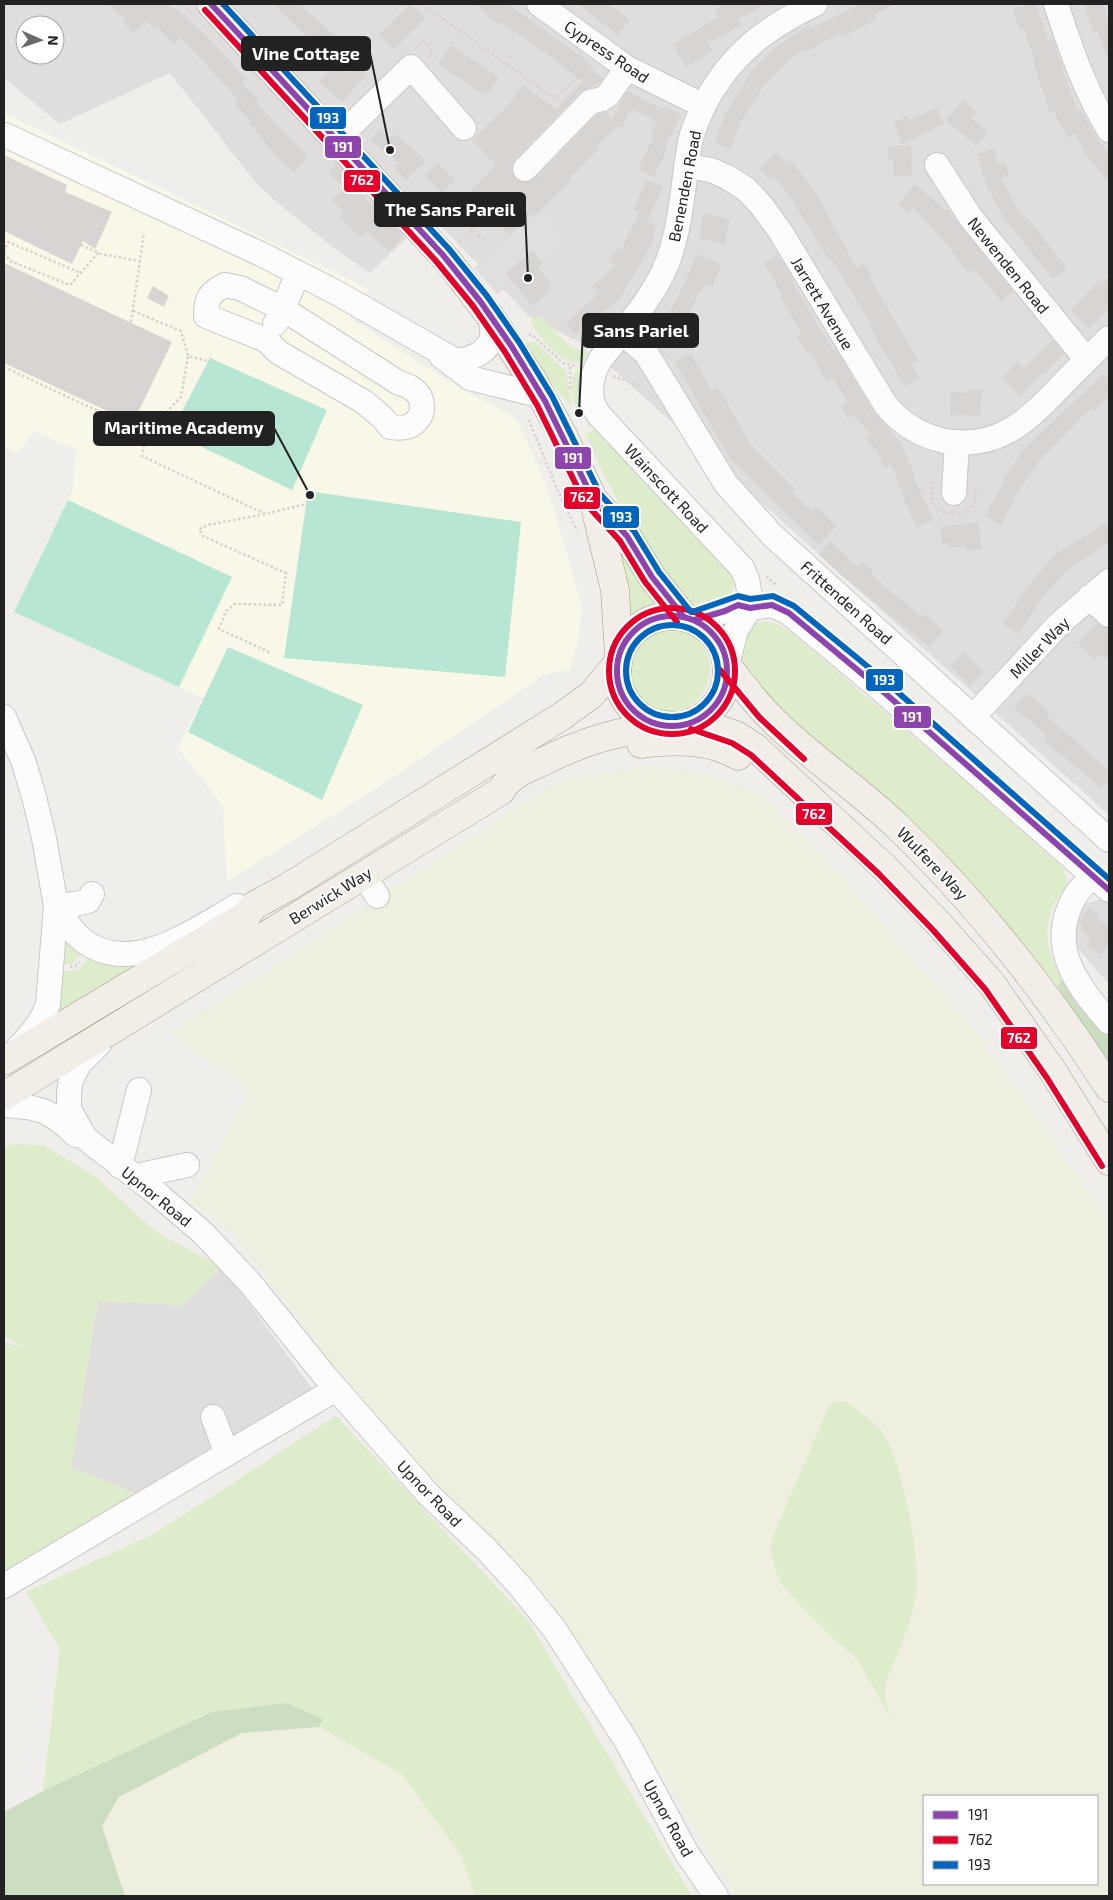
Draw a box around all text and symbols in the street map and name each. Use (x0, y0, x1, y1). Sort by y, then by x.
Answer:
north arrow (15, 15, 65, 65)
street label: Cypress Road (561, 16, 653, 86)
text: N (45, 35, 62, 46)
callout: Vine Cottage (242, 37, 370, 70)
text: Vine Cottage (252, 42, 360, 64)
line badge: 193 (309, 106, 347, 130)
text: 193 (317, 109, 339, 126)
street label: Benenden Road (664, 129, 704, 243)
line badge: 191 (324, 135, 362, 159)
text: 191 (333, 138, 353, 155)
line badge: 762 (343, 169, 381, 193)
text: 762 (350, 171, 374, 188)
callout: The Sans Pareil (375, 193, 525, 226)
text: The Sans Pareil (385, 198, 515, 220)
street label: Newenden Road (964, 213, 1054, 317)
street label: Jarrett Avenue (788, 253, 858, 353)
callout: Sans Pariel (583, 314, 698, 347)
text: Sans Pariel (593, 319, 689, 341)
callout: Maritime Academy (94, 412, 274, 445)
text: Maritime Academy (104, 416, 264, 438)
street label: Wainscott Road (621, 440, 713, 536)
line badge: 191 (554, 446, 592, 470)
text: 191 (563, 449, 583, 466)
line badge: 762 (563, 486, 601, 510)
text: 762 (570, 488, 594, 505)
line badge: 193 (602, 505, 640, 529)
text: 193 (610, 508, 632, 525)
street label: Frittenden Road (797, 556, 897, 648)
street label: Miller Way (1005, 612, 1073, 682)
line badge: 193 (865, 668, 904, 692)
text: 193 (873, 671, 895, 688)
line badge: 191 (893, 705, 932, 729)
text: 191 (902, 708, 922, 725)
line badge: 762 (795, 802, 833, 826)
text: 762 (802, 805, 826, 822)
street label: Wulfere Way (894, 823, 973, 904)
street label: Berwick Way (285, 862, 375, 928)
line badge: 762 (1000, 1026, 1038, 1050)
text: 762 (1007, 1029, 1031, 1046)
street label: Upnor Road (118, 1162, 196, 1230)
street label: Upnor Road (394, 1456, 466, 1530)
street label: Upnor Road (640, 1776, 698, 1860)
legend (923, 1795, 1098, 1885)
text: 191 (968, 1805, 989, 1823)
text: 762 (968, 1830, 993, 1848)
text: 193 (968, 1855, 991, 1873)

